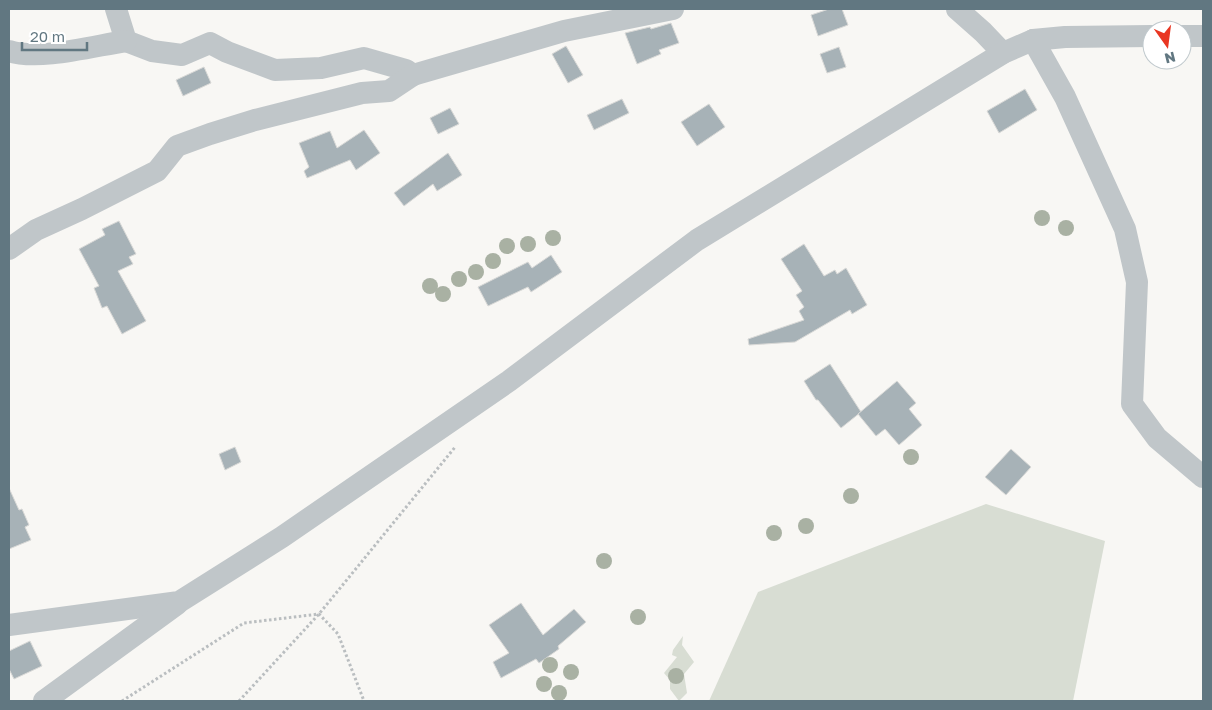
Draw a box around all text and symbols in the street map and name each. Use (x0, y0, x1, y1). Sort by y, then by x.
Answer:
scale bar (22, 20, 88, 52)
north arrow (1142, 20, 1192, 70)
text: 20 m (30, 27, 65, 45)
text: N (1163, 49, 1177, 68)

